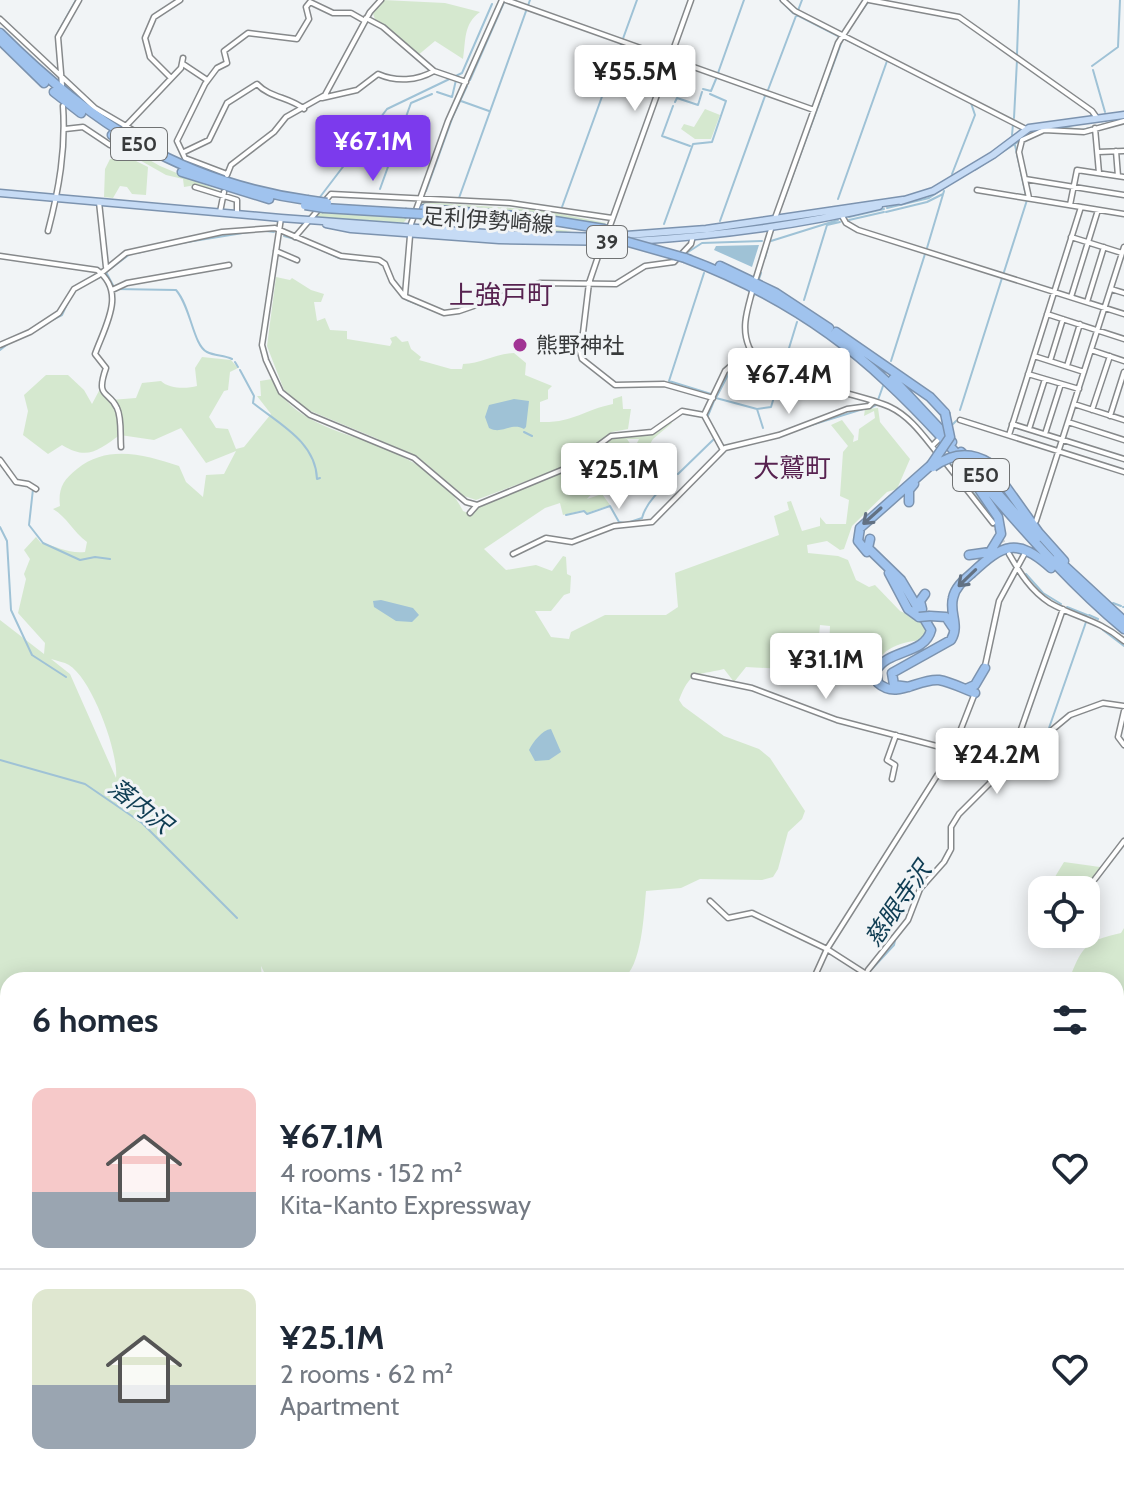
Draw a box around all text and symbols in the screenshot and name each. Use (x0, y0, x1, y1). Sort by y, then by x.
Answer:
pin: ¥55.5M (570, 45, 700, 113)
text: ¥55.5M (592, 55, 678, 87)
pin: ¥67.1M (308, 115, 438, 183)
text: ¥67.1M (333, 125, 413, 157)
road number: E50 (111, 128, 167, 160)
street label: 足利伊勢崎線 (421, 202, 555, 239)
road number: 39 (587, 226, 627, 258)
district label: 上強戸町 (449, 279, 553, 311)
place label: 熊野神社 (536, 332, 624, 359)
marker: 熊野神社 (511, 336, 529, 354)
pin: ¥67.4M (724, 348, 854, 416)
text: ¥67.4M (746, 358, 832, 390)
pin: ¥25.1M (554, 443, 684, 511)
district label: 大鷲町 (753, 452, 831, 484)
text: ¥25.1M (579, 453, 659, 485)
road number: E50 (953, 459, 1009, 491)
one-way arrow (863, 507, 883, 525)
one-way arrow (957, 569, 977, 588)
pin: ¥31.1M (761, 633, 891, 701)
text: ¥31.1M (788, 643, 864, 675)
pin: ¥24.2M (932, 728, 1062, 796)
text: ¥24.2M (954, 738, 1040, 770)
water label: 落内沢 (103, 772, 180, 841)
water label: 慈眼寺沢 (858, 854, 939, 951)
map controls (1028, 876, 1100, 948)
button: locate (1028, 876, 1100, 948)
icon: filters (1048, 998, 1092, 1042)
text: 6 homes (32, 999, 158, 1041)
text: ¥67.1M (280, 1115, 384, 1157)
icon: home (96, 1120, 192, 1216)
icon: heart (1048, 1146, 1092, 1190)
text: 4 rooms · 152 m² (280, 1157, 462, 1189)
text: Kita-Kanto Expressway (280, 1189, 531, 1221)
text: ¥25.1M (280, 1316, 385, 1358)
icon: home (96, 1321, 192, 1417)
icon: heart (1048, 1347, 1092, 1391)
text: 2 rooms · 62 m² (280, 1358, 453, 1390)
text: Apartment (280, 1390, 399, 1422)

